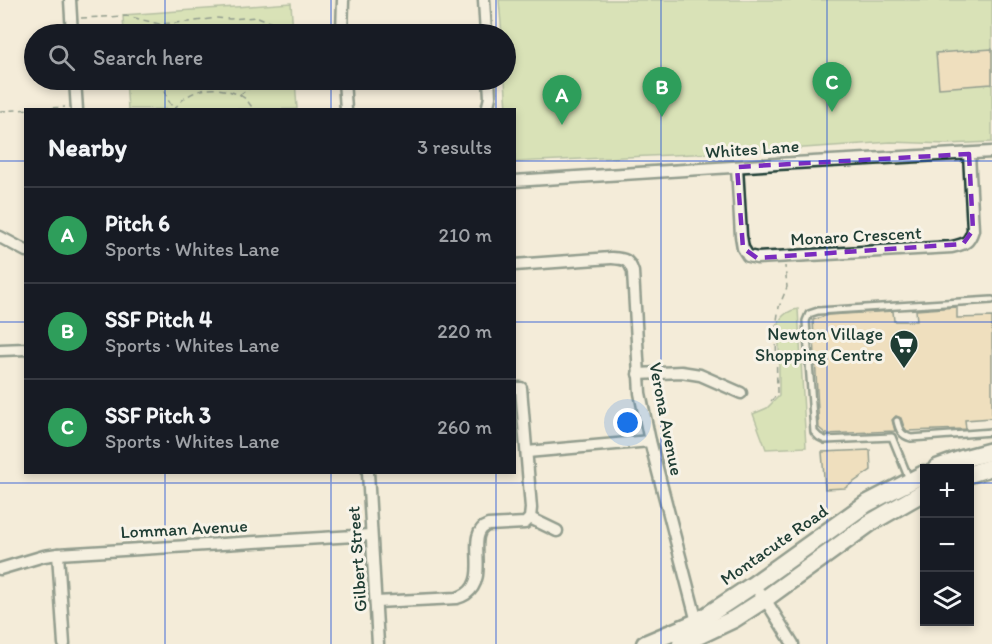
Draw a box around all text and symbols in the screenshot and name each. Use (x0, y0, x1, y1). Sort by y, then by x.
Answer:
search box (24, 24, 516, 90)
icon: search (45, 41, 78, 74)
text: Search here (93, 44, 203, 71)
pin: C (812, 63, 852, 112)
pin: B (642, 68, 682, 117)
pin: A (542, 76, 582, 125)
text: Nearby (48, 131, 127, 163)
text: 3 results (417, 135, 492, 159)
street label: Whites Lane (704, 135, 800, 163)
text: Pitch 6 (105, 210, 170, 237)
street label: Monaro Crescent (790, 222, 922, 250)
text: A (61, 223, 74, 247)
text: 210 m (439, 223, 492, 247)
text: Sports · Whites Lane (105, 237, 280, 261)
text: SSF Pitch 4 (105, 306, 212, 333)
text: B (61, 319, 74, 343)
text: 220 m (437, 319, 492, 343)
place label: Newton Village Shopping Centre (755, 323, 883, 366)
supermarket icon: Newton Village Shopping Centre (888, 328, 920, 370)
text: Sports · Whites Lane (105, 333, 280, 357)
street label: Verona Avenue (644, 361, 688, 477)
text: SSF Pitch 3 (105, 402, 211, 429)
your location (613, 408, 642, 437)
text: C (61, 415, 74, 439)
text: 260 m (437, 415, 492, 439)
text: Sports · Whites Lane (105, 429, 280, 453)
map controls (920, 464, 974, 626)
button: + (920, 464, 974, 518)
street label: Montacute Road (716, 500, 832, 590)
street label: Gilbert Street (342, 505, 372, 613)
street label: Lomman Avenue (120, 515, 248, 543)
button: − (920, 518, 974, 572)
button: layers (920, 572, 974, 626)

